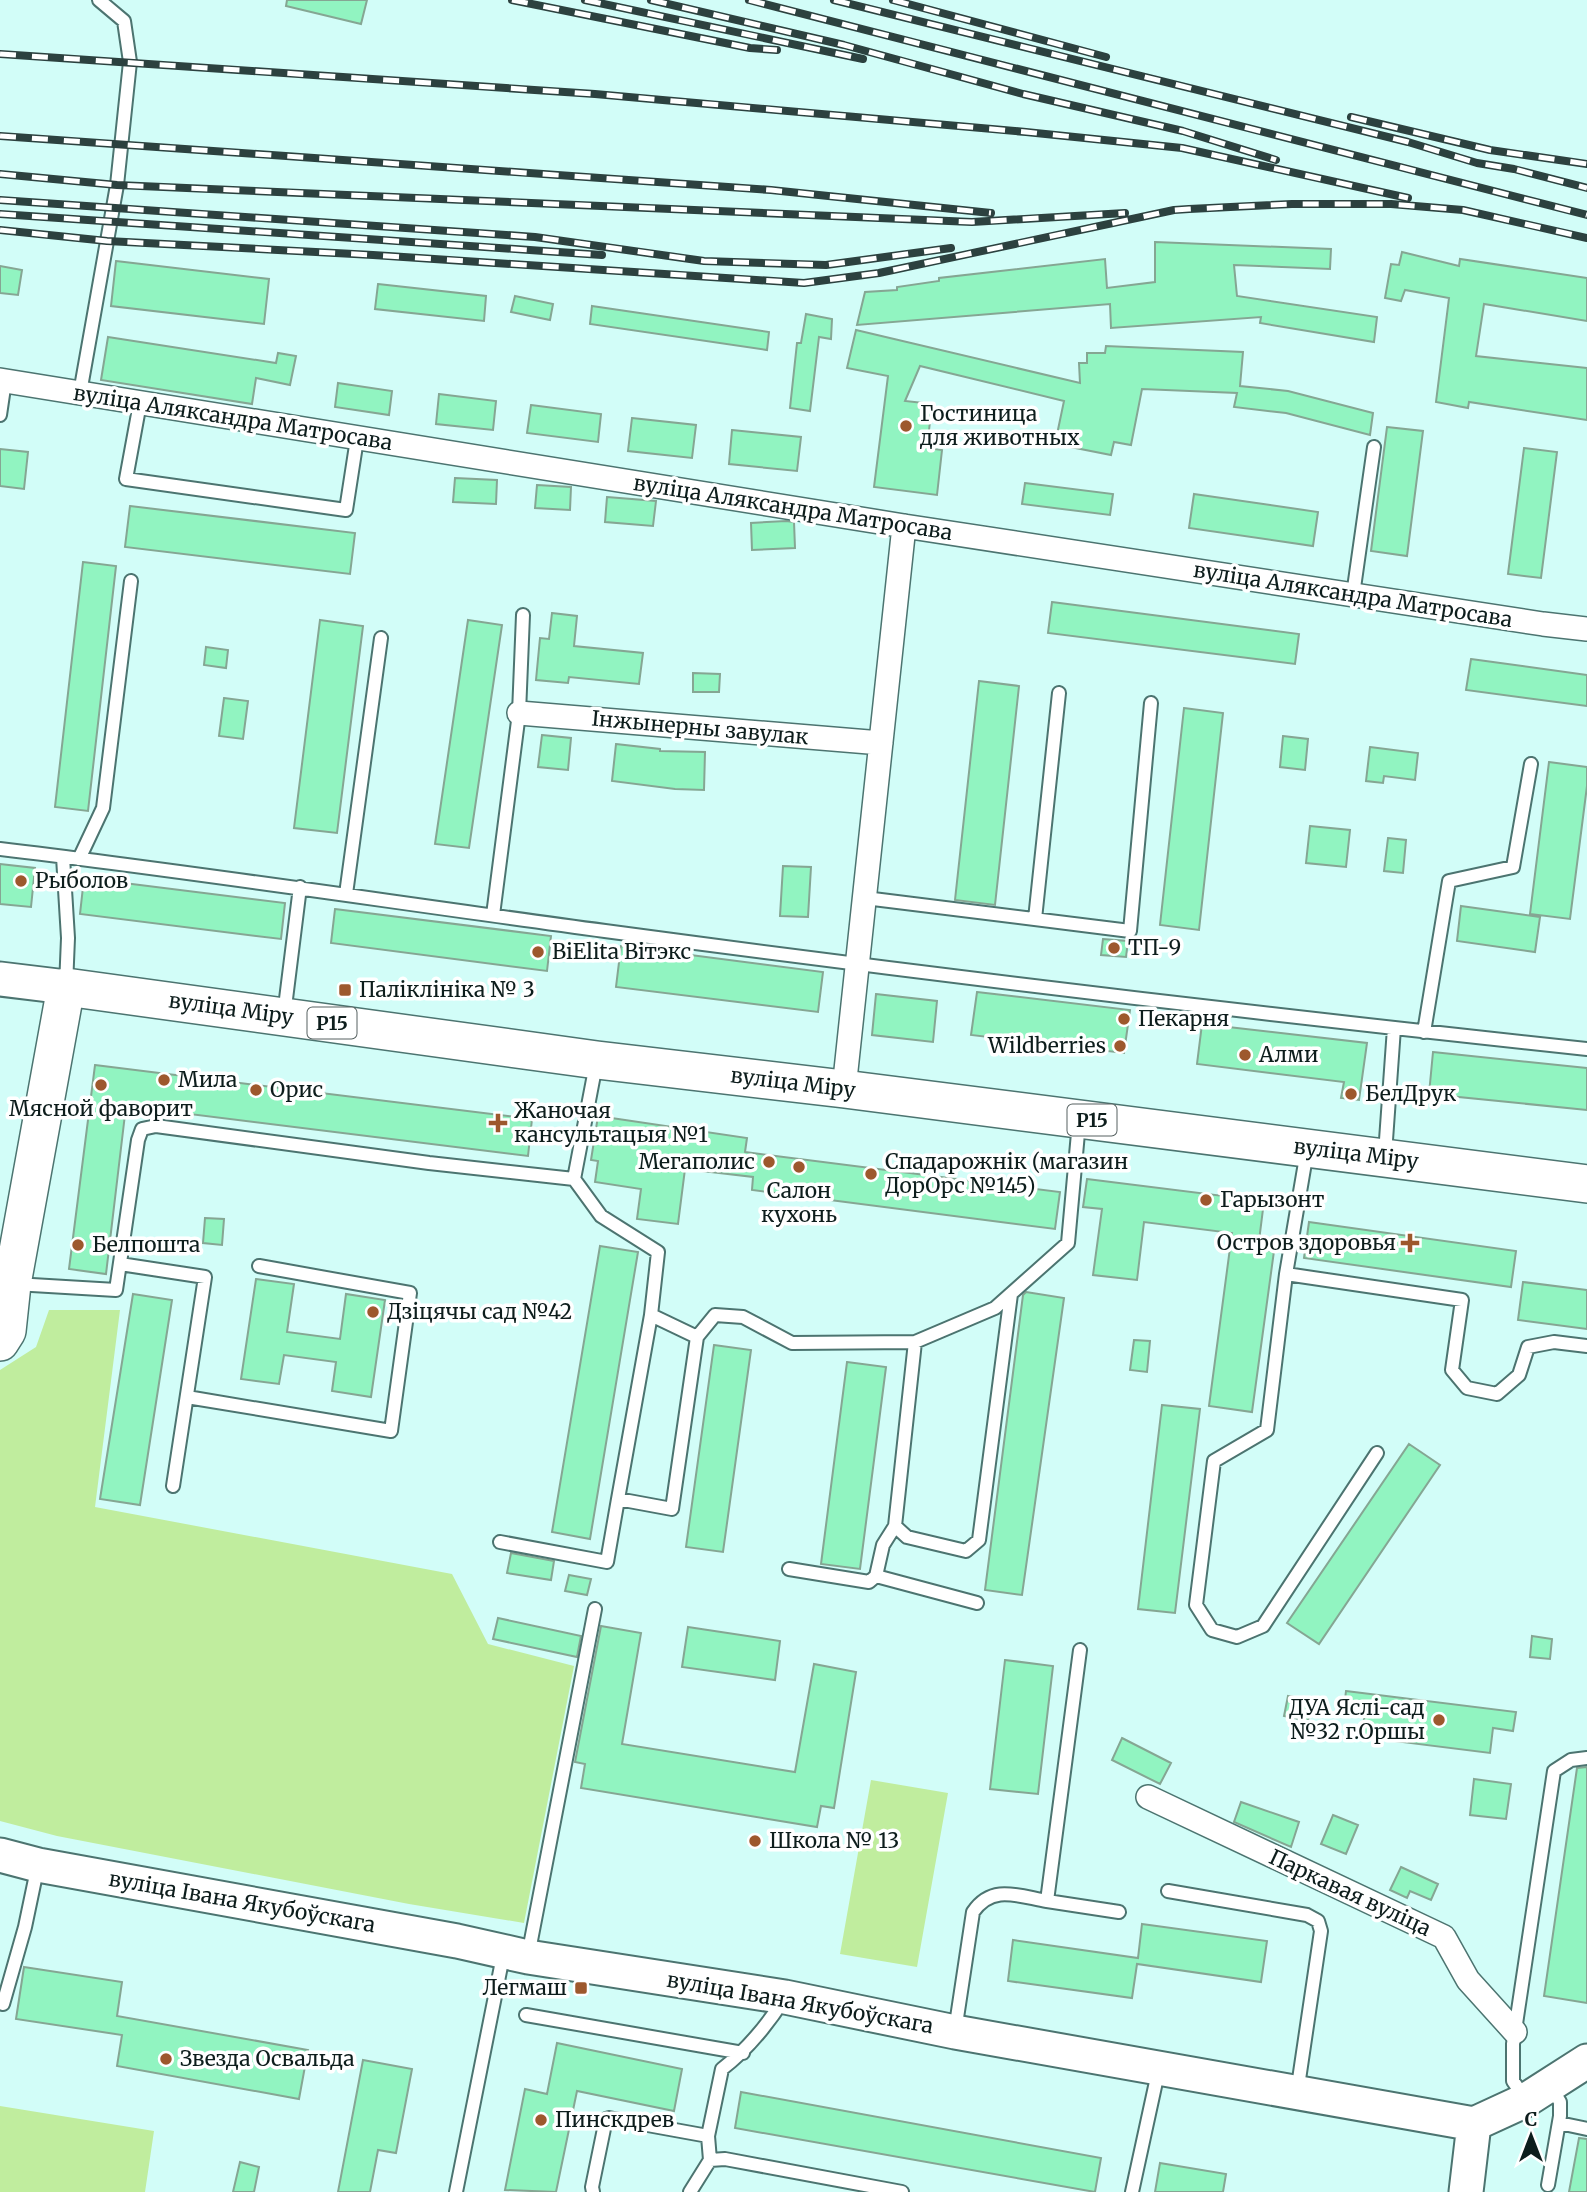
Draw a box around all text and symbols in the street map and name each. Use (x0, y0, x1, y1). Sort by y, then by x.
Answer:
street label: вуліца Аляксандра Матросава (72, 379, 395, 456)
place label: Гостиница для животных (919, 400, 1080, 451)
marker: Гостиница для животных (898, 418, 914, 434)
street label: вуліца Аляксандра Матросава (632, 469, 955, 546)
street label: вуліца Аляксандра Матросава (1192, 556, 1515, 633)
street label: Інжынерны завулак (590, 705, 810, 750)
place label: Рыболов (35, 867, 128, 894)
marker: Рыболов (13, 873, 29, 889)
place label: ТП-9 (1128, 934, 1181, 961)
place label: ВiElita Вітэкс (552, 938, 691, 965)
marker: ТП-9 (1106, 940, 1122, 956)
marker: ВiElita Вітэкс (530, 944, 546, 960)
place label: Паліклініка № 3 (359, 976, 535, 1003)
marker: Паліклініка № 3 (337, 982, 353, 998)
street label: вуліца Міру (167, 986, 296, 1031)
place label: Пекарня (1138, 1005, 1229, 1032)
road number: Р15 (308, 1007, 356, 1038)
marker: Пекарня (1116, 1011, 1132, 1027)
place label: Wildberries (987, 1032, 1106, 1059)
marker: Wildberries (1112, 1038, 1128, 1054)
place label: Алми (1258, 1041, 1319, 1068)
marker: Алми (1237, 1047, 1253, 1063)
street label: вуліца Міру (729, 1061, 858, 1104)
place label: Мила (178, 1066, 237, 1093)
marker: Мила (156, 1072, 172, 1088)
place label: Орис (270, 1076, 323, 1103)
marker: Мясной фаворит (93, 1077, 109, 1093)
place label: БелДрук (1365, 1080, 1456, 1107)
marker: Орис (248, 1082, 264, 1098)
marker: БелДрук (1343, 1086, 1359, 1102)
place label: Мясной фаворит (9, 1095, 193, 1122)
place label: Жаночая кансультацыя №1 (514, 1097, 708, 1148)
road number: Р15 (1068, 1104, 1116, 1136)
marker: Жаночая кансультацыя №1 (488, 1113, 508, 1133)
street label: вуліца Міру (1292, 1132, 1421, 1175)
place label: Мегаполис (638, 1148, 755, 1175)
place label: Спадарожнік (магазин ДорОрс №145) (885, 1148, 1128, 1199)
marker: Мегаполис (761, 1154, 777, 1170)
marker: Салон кухонь (791, 1159, 807, 1175)
marker: Спадарожнік (магазин ДорОрс №145) (863, 1166, 879, 1182)
place label: Салон кухонь (761, 1177, 837, 1228)
place label: Гарызонт (1220, 1186, 1325, 1213)
marker: Гарызонт (1198, 1192, 1214, 1208)
place label: Остров здоровья (1217, 1229, 1396, 1256)
place label: Белпошта (92, 1231, 200, 1258)
marker: Остров здоровья (1402, 1235, 1418, 1251)
marker: Белпошта (70, 1237, 86, 1253)
place label: Дзіцячы сад №42 (387, 1298, 572, 1325)
marker: Дзіцячы сад №42 (365, 1304, 381, 1320)
place label: ДУА Яслі-сад №32 г.Оршы (1289, 1694, 1425, 1745)
marker: ДУА Яслі-сад №32 г.Оршы (1431, 1712, 1447, 1728)
place label: Школа № 13 (769, 1827, 899, 1854)
marker: Школа № 13 (747, 1833, 763, 1849)
street label: Паркавая вуліца (1265, 1843, 1435, 1942)
street label: вуліца Івана Якубоўскага (107, 1865, 377, 1938)
street label: вуліца Івана Якубоўскага (665, 1966, 935, 2039)
place label: Легмаш (483, 1974, 567, 2001)
marker: Легмаш (573, 1980, 589, 1996)
place label: Звезда Освальда (180, 2045, 355, 2072)
marker: Звезда Освальда (158, 2051, 174, 2067)
north arrow (1496, 2101, 1566, 2171)
place label: Пинскдрев (555, 2106, 674, 2133)
text: С (1525, 2107, 1537, 2131)
marker: Пинскдрев (533, 2112, 549, 2128)

